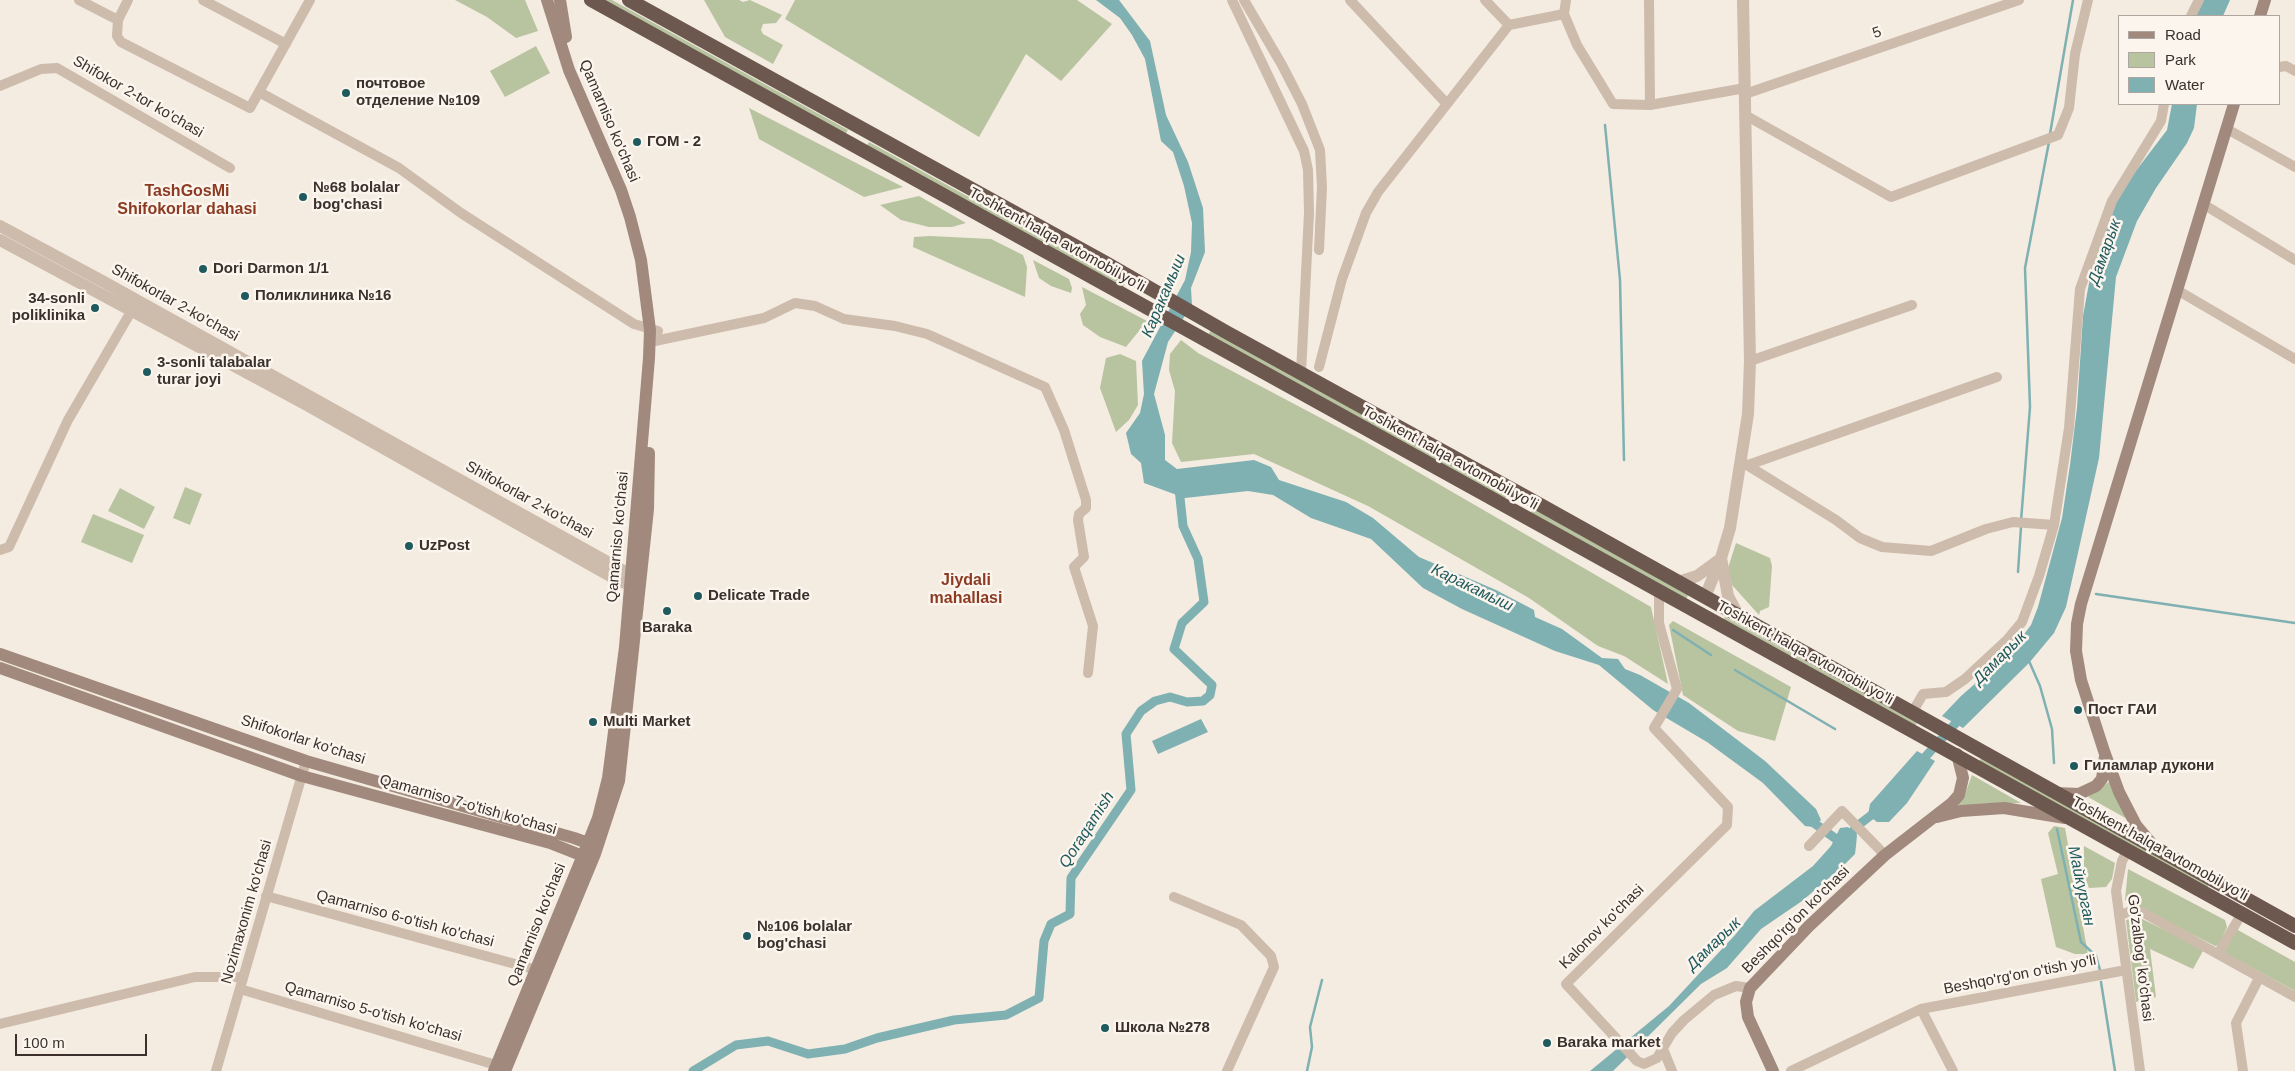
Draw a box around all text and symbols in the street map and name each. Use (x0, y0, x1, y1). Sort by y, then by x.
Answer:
legend (2118, 15, 2280, 105)
street label: 5 (1870, 23, 1884, 43)
text: Road (2165, 26, 2201, 43)
text: Park (2165, 51, 2196, 68)
street label: Shifokor 2-tor ko'chasi (69, 52, 207, 142)
street label: Qamarniso ko'chasi (575, 57, 643, 185)
place label: почтовое отделение №109 (356, 75, 480, 110)
text: Water (2165, 76, 2204, 93)
marker: почтовое отделение №109 (340, 87, 352, 99)
place label: ГОМ - 2 (647, 133, 701, 151)
marker: ГОМ - 2 (631, 136, 643, 148)
place label: №68 bolalar bog'chasi (313, 179, 400, 214)
district label: TashGosMi Shifokorlar dahasi (117, 182, 257, 220)
street label: Toshkent halqa avtomobil yo'li (966, 184, 1148, 296)
marker: №68 bolalar bog'chasi (297, 191, 309, 203)
water label: Дамарык (2084, 217, 2126, 287)
water label: Каракамыш (1138, 251, 1190, 341)
street label: Shifokorlar 2-ko'chasi (108, 260, 242, 346)
place label: Dori Darmon 1/1 (213, 260, 329, 278)
marker: Dori Darmon 1/1 (197, 263, 209, 275)
place label: Поликлиника №16 (255, 287, 391, 305)
place label: 34-sonli poliklinika (12, 290, 85, 325)
marker: Поликлиника №16 (239, 290, 251, 302)
marker: 34-sonli poliklinika (89, 302, 101, 314)
place label: 3-sonli talabalar turar joyi (157, 354, 271, 389)
marker: 3-sonli talabalar turar joyi (141, 366, 153, 378)
street label: Toshkent halqa avtomobil yo'li (1359, 402, 1541, 514)
street label: Shifokorlar 2-ko'chasi (462, 457, 596, 543)
street label: Qamarniso ko'chasi (603, 471, 633, 603)
place label: UzPost (419, 537, 470, 555)
marker: UzPost (403, 540, 415, 552)
water label: Каракамыш (1428, 560, 1516, 616)
district label: Jiydali mahallasi (930, 571, 1002, 609)
place label: Delicate Trade (708, 587, 810, 605)
marker: Delicate Trade (692, 590, 704, 602)
street label: Toshkent halqa avtomobil yo'li (1714, 597, 1896, 709)
marker: Baraka (661, 605, 673, 617)
place label: Baraka (642, 619, 692, 637)
water label: Дамарык (1969, 627, 2031, 689)
place label: Пост ГАИ (2088, 701, 2157, 719)
marker: Пост ГАИ (2072, 704, 2084, 716)
street label: Shifokorlar ko'chasi (239, 711, 367, 769)
place label: Multi Market (603, 713, 691, 731)
marker: Multi Market (587, 716, 599, 728)
place label: Гиламлар дукони (2084, 757, 2214, 775)
marker: Гиламлар дукони (2068, 760, 2080, 772)
street label: Qamarniso 7-o'tish ko'chasi (377, 771, 559, 839)
water label: Qoraqamish (1055, 788, 1119, 872)
street label: Toshkent halqa avtomobil yo'li (2069, 793, 2251, 905)
street label: Nozimaxonim ko'chasi (218, 838, 276, 986)
water label: Майкурган (2063, 844, 2099, 928)
street label: Qamarniso ko'chasi (504, 861, 570, 989)
street label: Beshqo'rg'on ko'chasi (1739, 863, 1853, 977)
street label: Kalonov ko'chasi (1556, 881, 1648, 973)
street label: Qamarniso 6-o'tish ko'chasi (314, 887, 496, 951)
street label: Go'zalbog' ko'chasi (2123, 893, 2157, 1023)
water label: Дамарык (1683, 913, 1745, 975)
place label: №106 bolalar bog'chasi (757, 918, 852, 953)
marker: №106 bolalar bog'chasi (741, 930, 753, 942)
street label: Beshqo'rg'on o'tish yo'li (1942, 951, 2098, 999)
street label: Qamarniso 5-o'tish ko'chasi (282, 978, 464, 1046)
place label: Школа №278 (1115, 1019, 1210, 1037)
marker: Школа №278 (1099, 1022, 1111, 1034)
scale bar (18, 1024, 150, 1056)
text: 100 m (23, 1034, 65, 1051)
place label: Baraka market (1557, 1034, 1660, 1052)
marker: Baraka market (1541, 1037, 1553, 1049)

